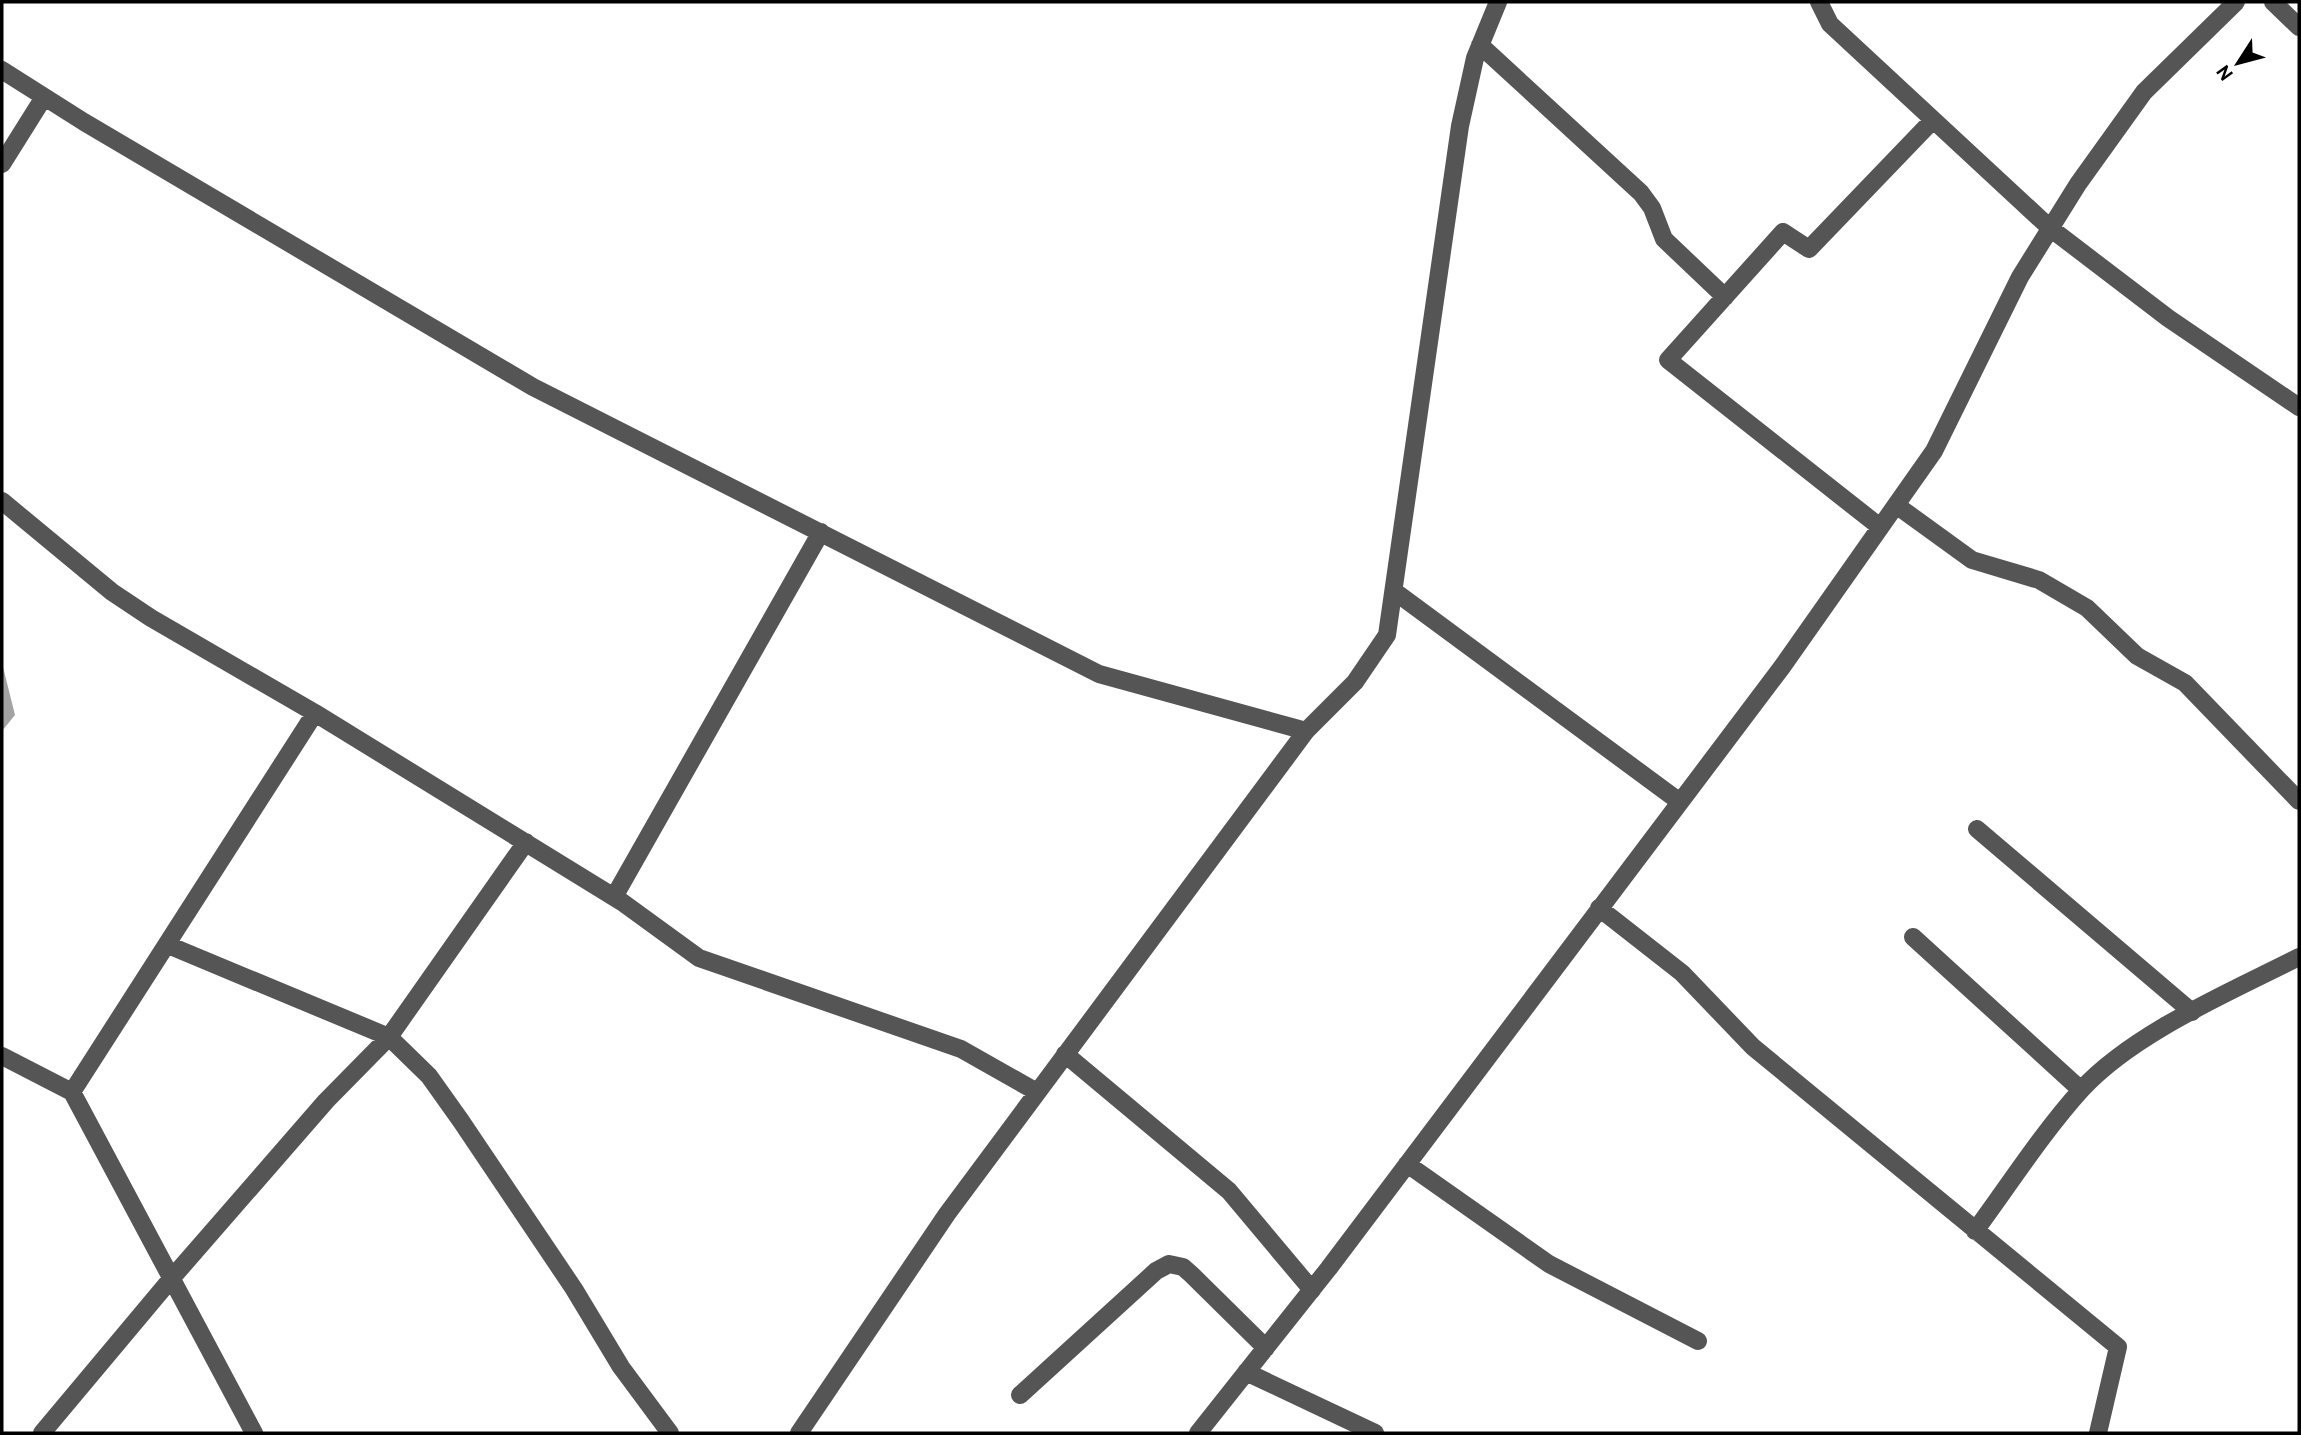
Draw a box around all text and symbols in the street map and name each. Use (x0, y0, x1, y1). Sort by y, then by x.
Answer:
north arrow (2203, 28, 2273, 98)
text: N (2212, 59, 2240, 84)

